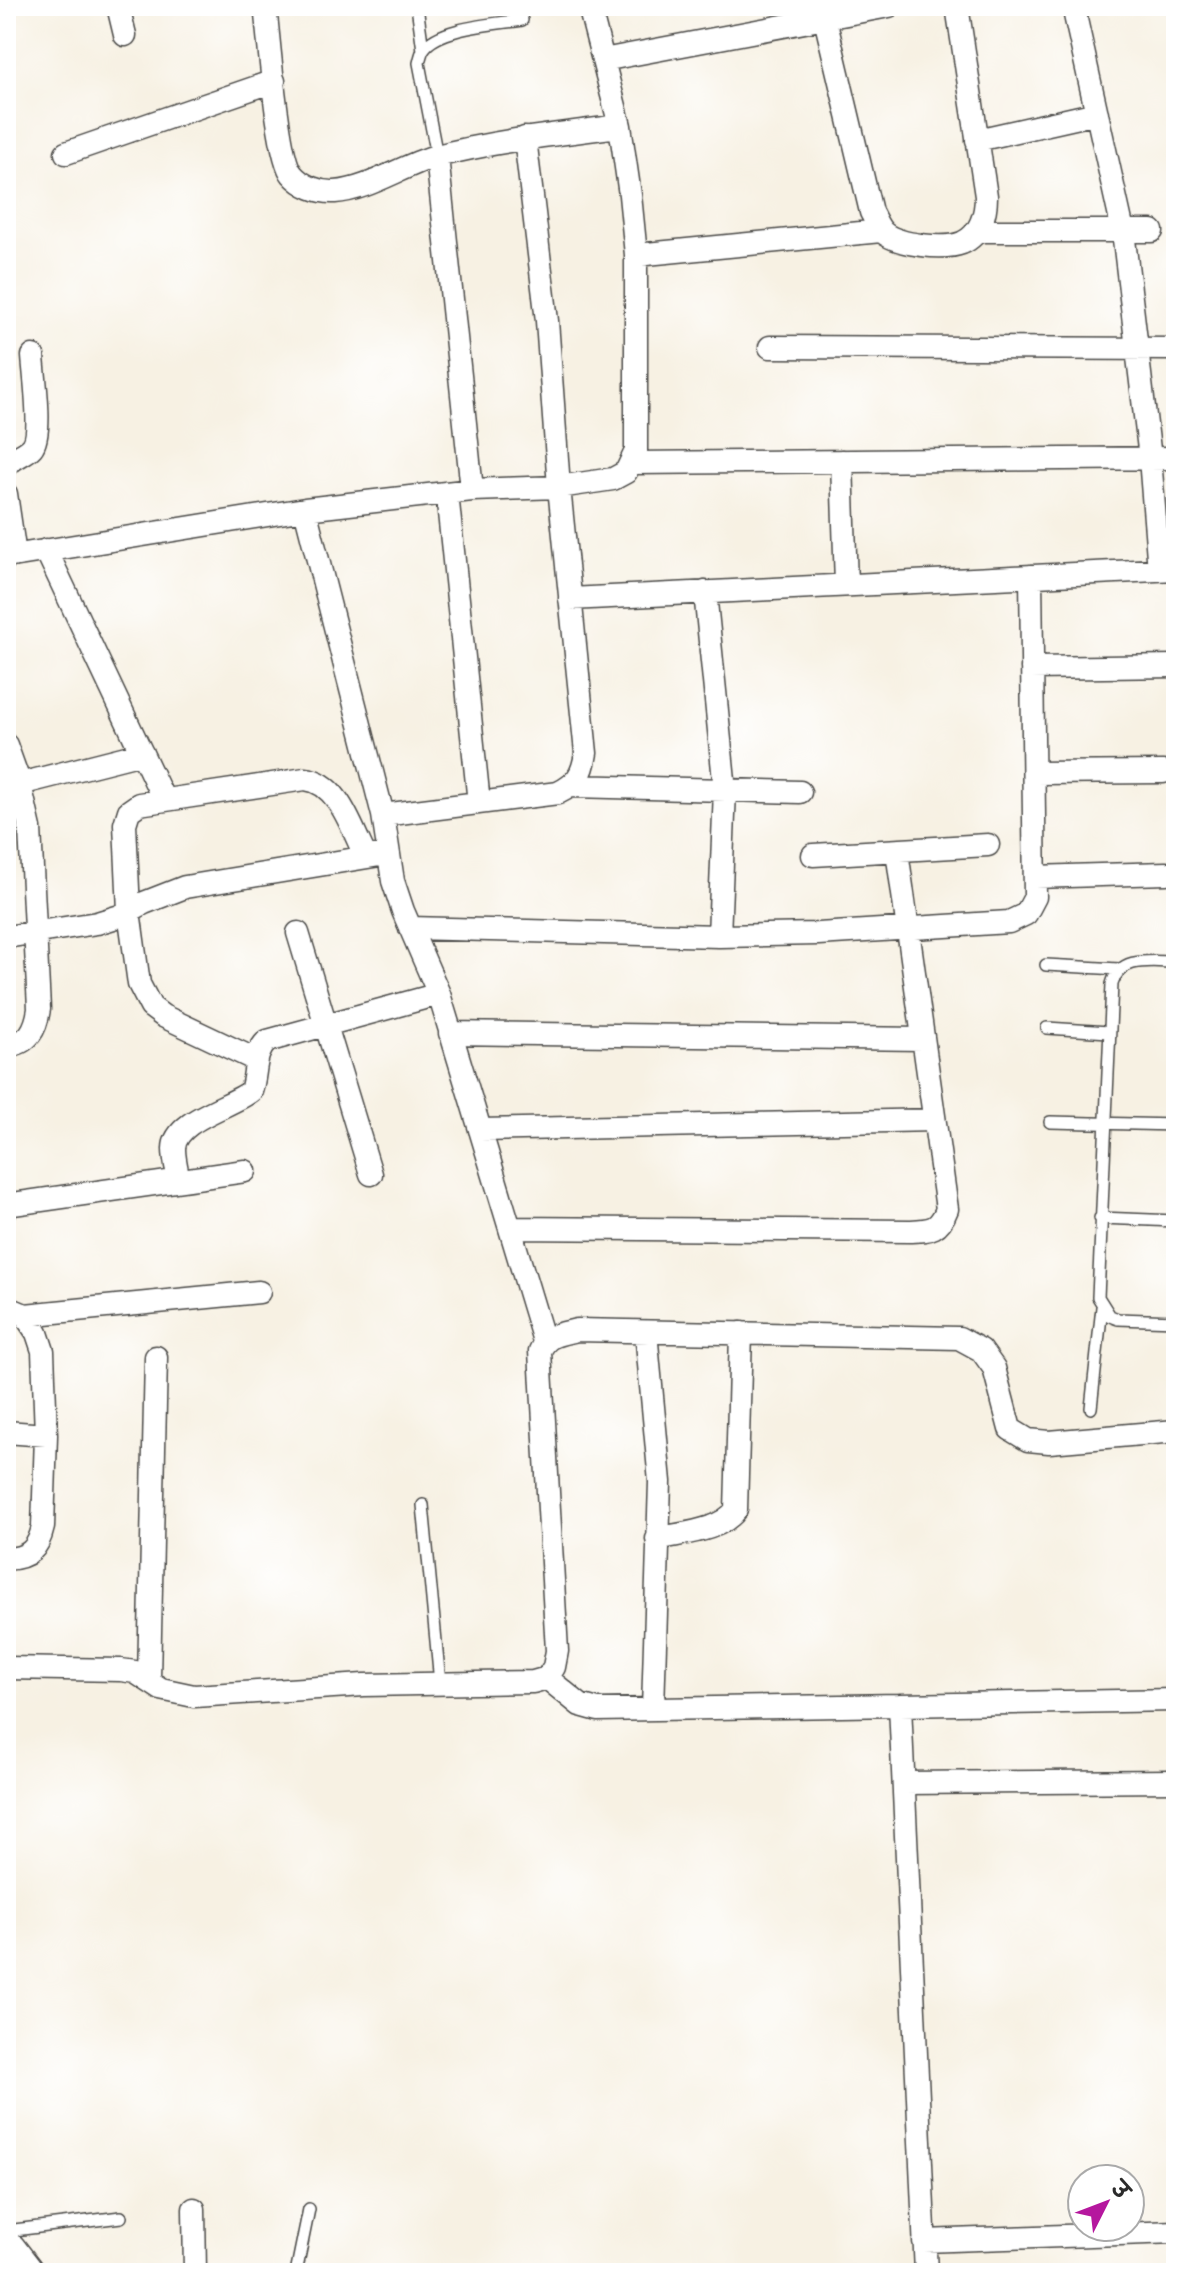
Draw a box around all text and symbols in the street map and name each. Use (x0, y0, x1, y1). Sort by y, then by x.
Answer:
north arrow (1066, 2163, 1146, 2243)
text: उ (1104, 2173, 1138, 2206)

